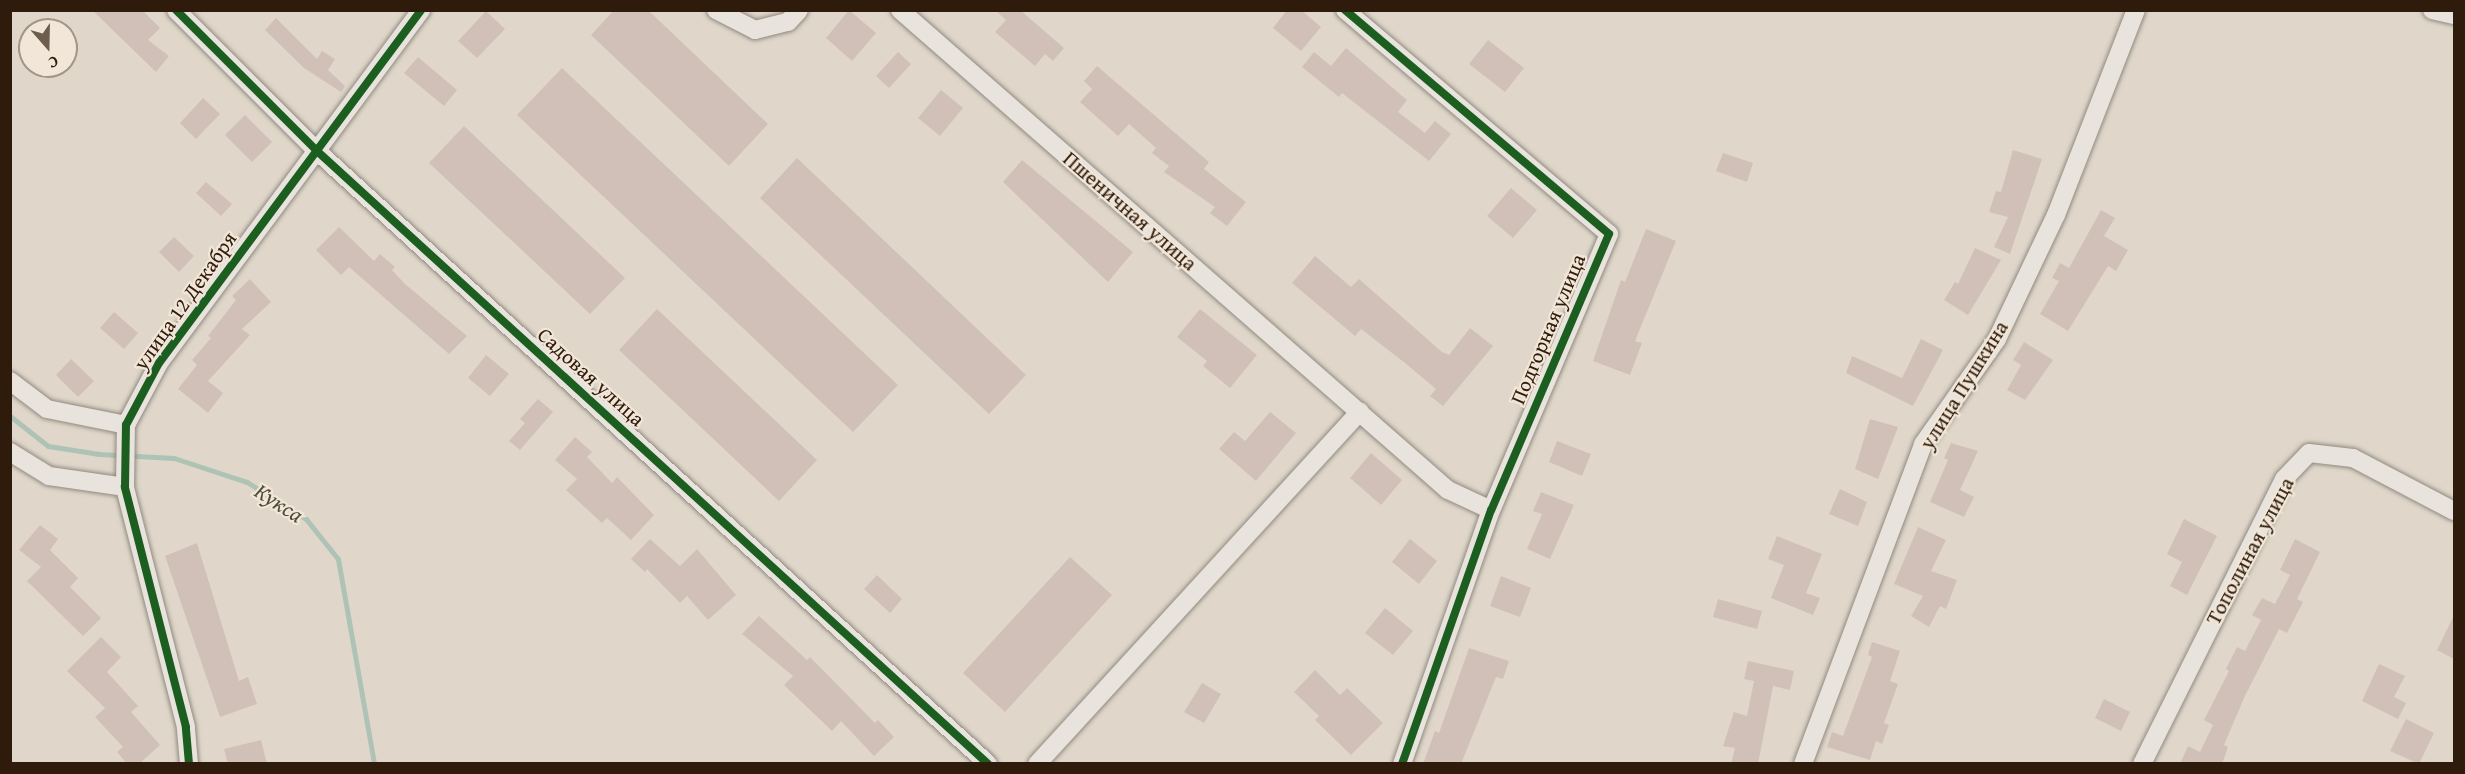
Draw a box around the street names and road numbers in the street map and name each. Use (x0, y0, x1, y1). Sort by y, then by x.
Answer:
street label: Пшеничная улица (1058, 146, 1202, 276)
street label: улица 12 Декабря (128, 227, 242, 375)
street label: Подгорная улица (1505, 250, 1591, 408)
street label: улица Пушкина (1914, 316, 2014, 454)
street label: Садовая улица (532, 322, 650, 432)
street label: Тополиная улица (2201, 473, 2299, 629)

